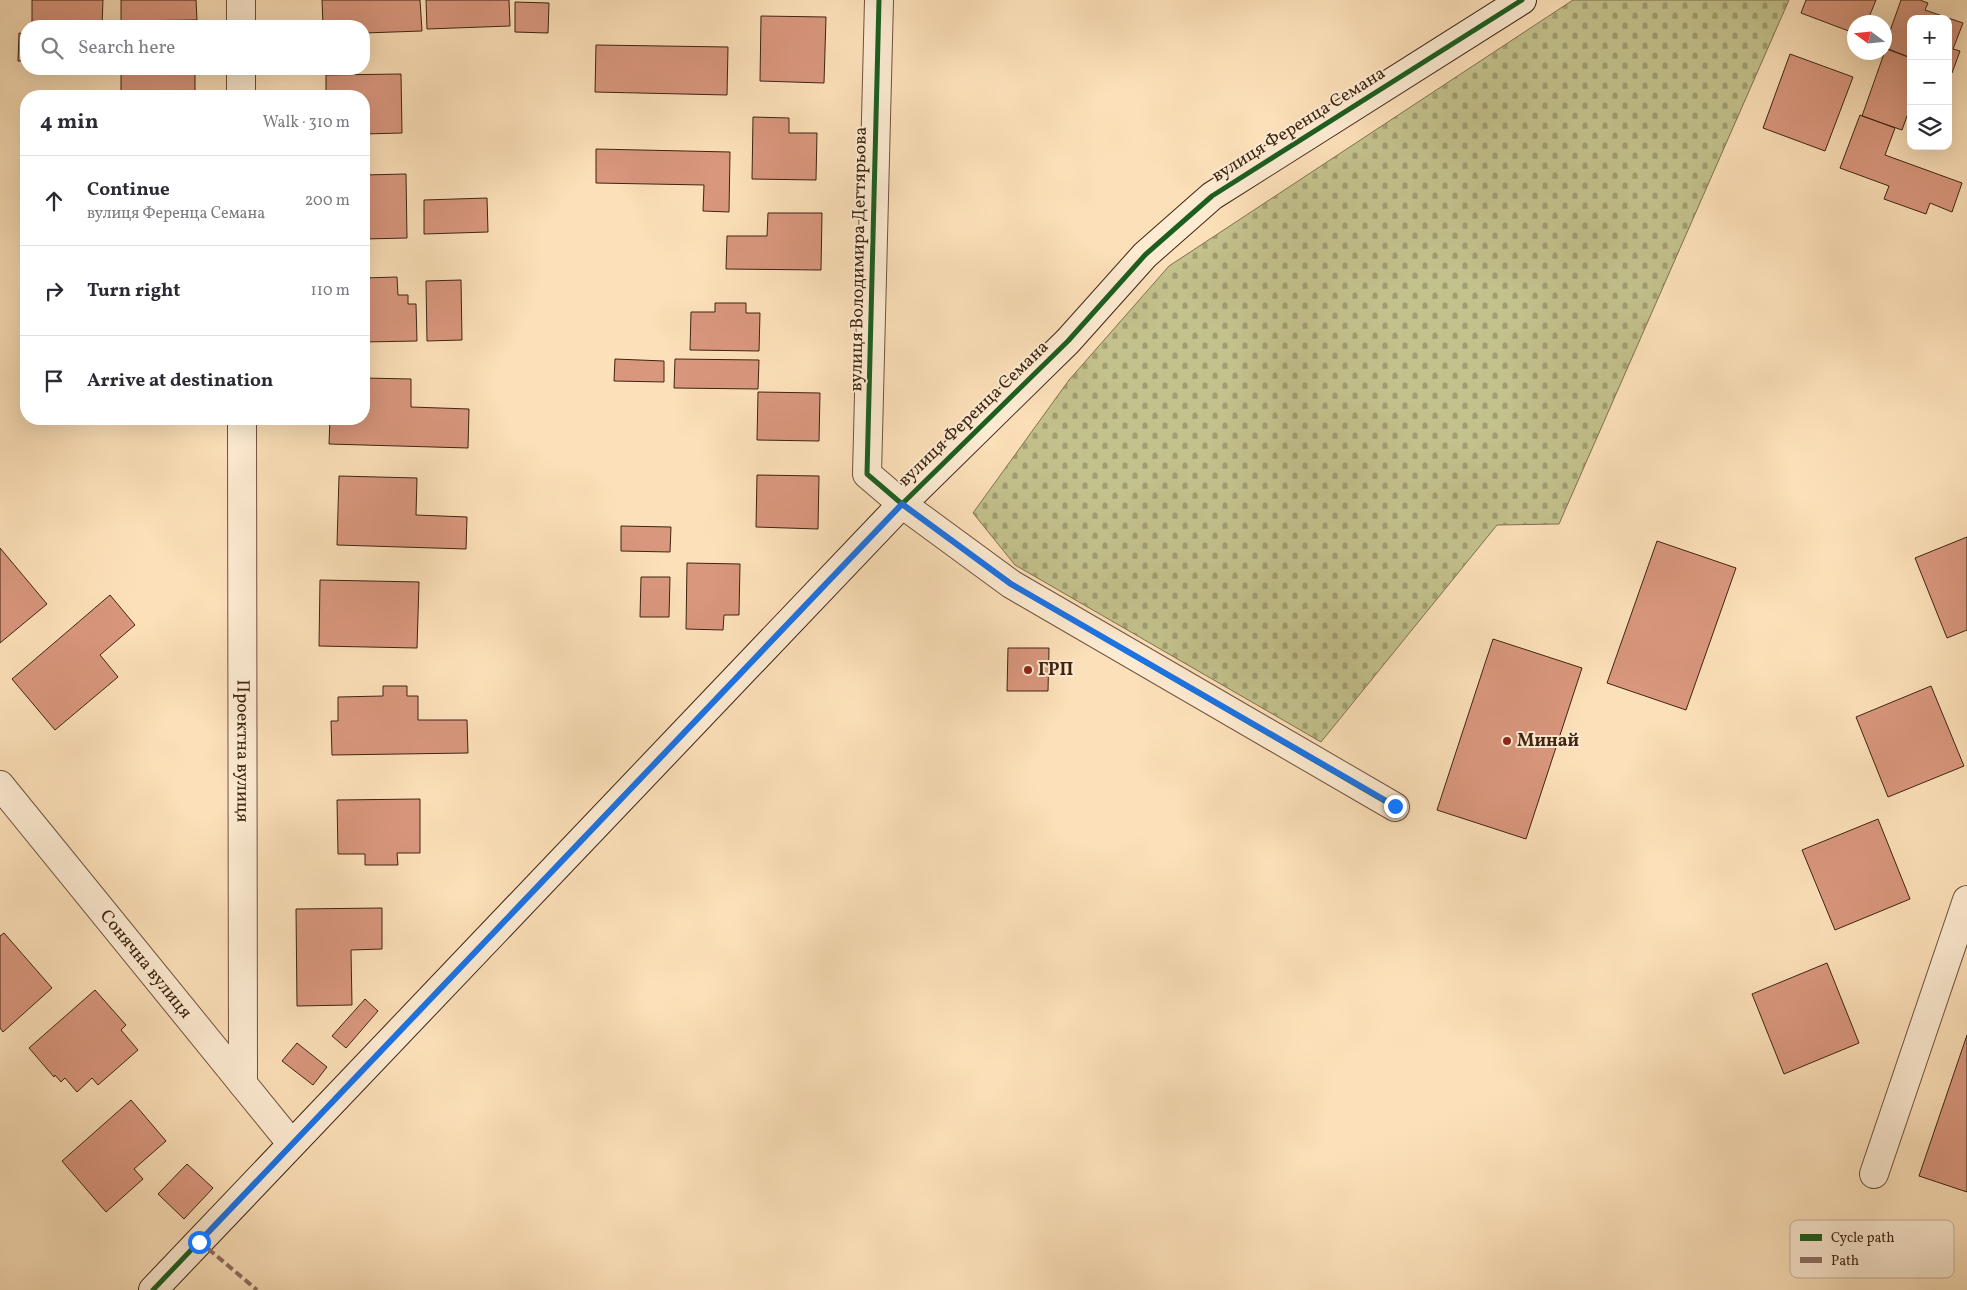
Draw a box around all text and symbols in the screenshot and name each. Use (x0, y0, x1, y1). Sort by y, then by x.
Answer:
north arrow (1847, 15, 1892, 60)
map controls (1907, 15, 1952, 150)
button: + (1907, 15, 1952, 60)
search box (20, 20, 370, 75)
icon: search (38, 34, 66, 62)
text: Search here (78, 35, 175, 61)
button: − (1907, 60, 1952, 105)
street label: вулиця Ференца Семана (1207, 61, 1391, 189)
button: layers (1907, 105, 1952, 150)
text: 4 min (40, 108, 99, 137)
text: Walk · 310 m (263, 112, 350, 134)
street label: вулиця Володимира Дегтярьова (844, 126, 874, 392)
text: Continue (87, 177, 170, 203)
icon: ahead (40, 187, 68, 215)
text: 200 m (305, 190, 350, 212)
text: вулиця Ференца Семана (87, 203, 265, 225)
icon: right (40, 277, 68, 305)
text: Turn right (87, 278, 180, 304)
text: 110 m (311, 280, 350, 302)
street label: вулиця Ференца Семана (893, 335, 1055, 493)
icon: arrive (40, 367, 68, 395)
text: Arrive at destination (87, 368, 273, 394)
place label: ГРП (1038, 658, 1074, 683)
marker: ГРП (1022, 664, 1034, 676)
street label: Проектна вулиця (230, 680, 255, 822)
place label: Минай (1517, 729, 1579, 754)
marker: Минай (1501, 735, 1513, 747)
route end (1384, 795, 1407, 818)
street label: Сонячна вулиця (94, 904, 198, 1024)
legend (1790, 1220, 1954, 1278)
text: Cycle path (1831, 1229, 1895, 1248)
route start (188, 1231, 211, 1254)
text: Path (1831, 1252, 1859, 1271)

